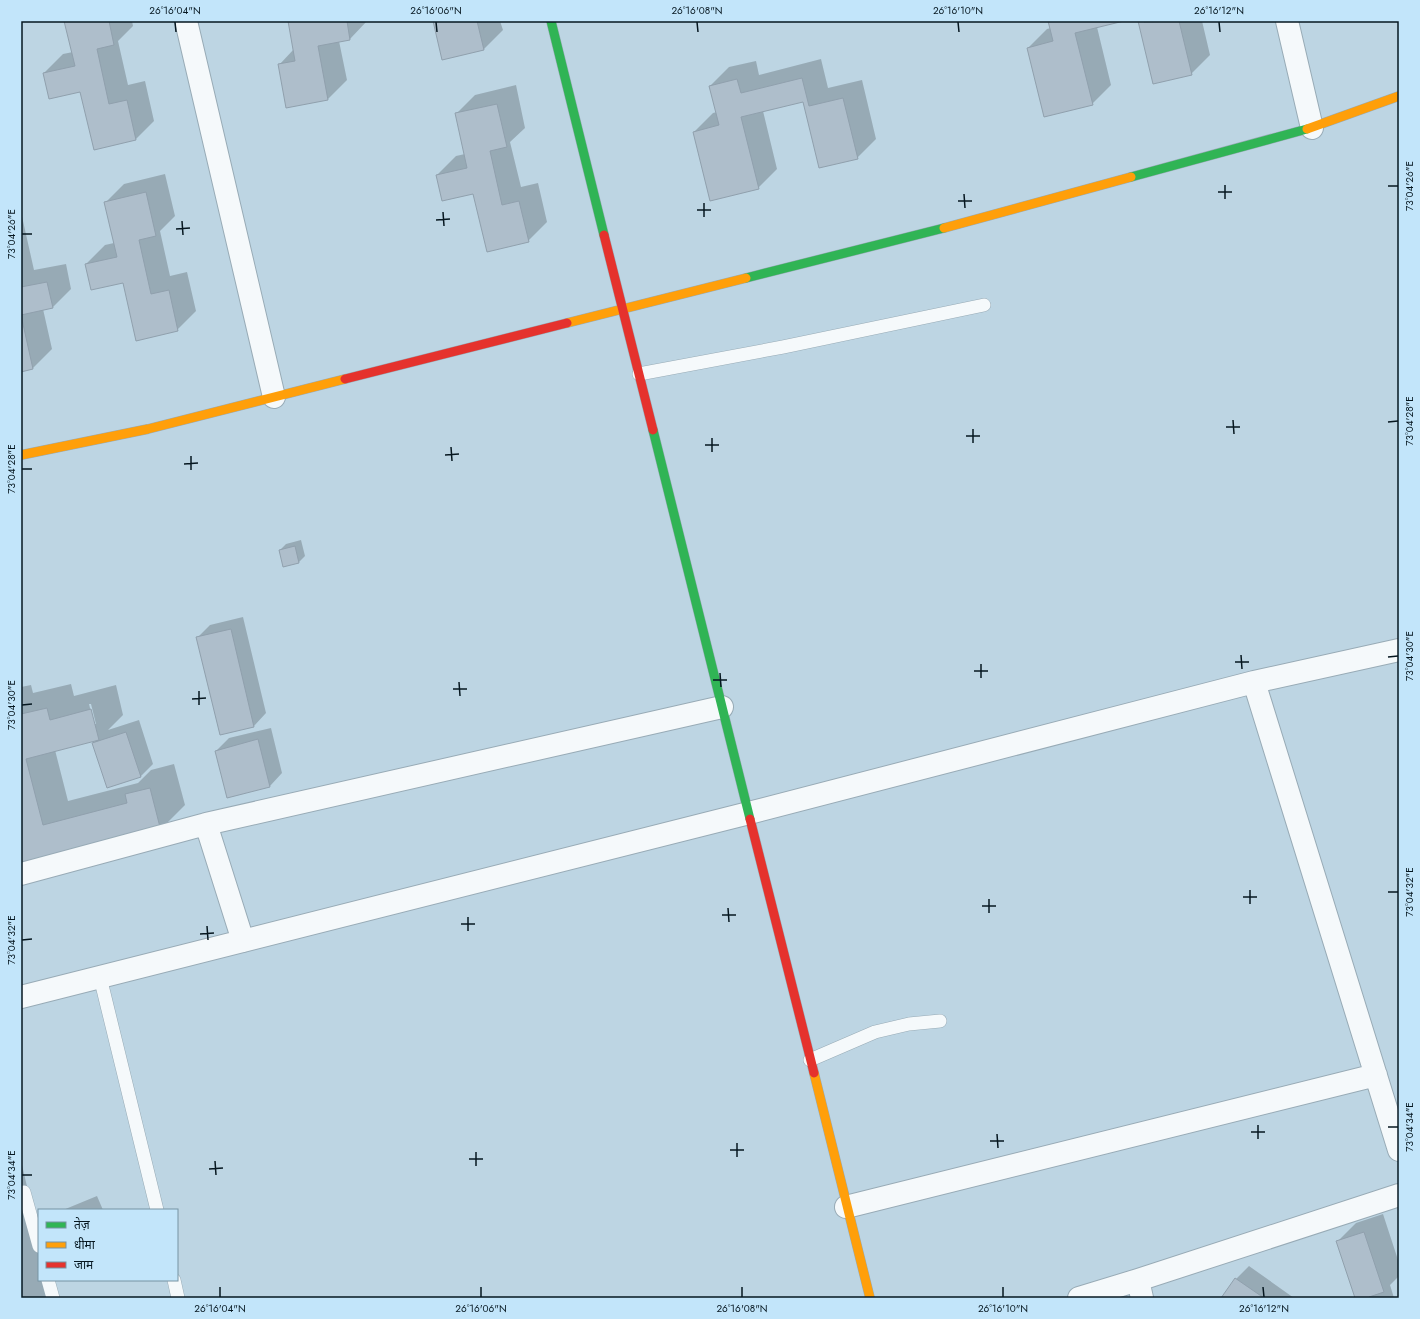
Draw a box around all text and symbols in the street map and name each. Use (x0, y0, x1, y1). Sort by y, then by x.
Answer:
text: 26°16'04"N (149, 3, 201, 18)
text: 26°16'06"N (410, 3, 462, 18)
text: 26°16'08"N (671, 3, 723, 18)
text: 26°16'10"N (933, 3, 983, 18)
text: 26°16'12"N (1194, 3, 1244, 18)
text: 73°04'26"E (1402, 161, 1417, 211)
text: 73°04'26"E (4, 209, 19, 259)
text: 73°04'28"E (1402, 396, 1417, 446)
text: 73°04'28"E (4, 444, 19, 494)
text: 73°04'30"E (1402, 631, 1417, 681)
text: 73°04'30"E (4, 680, 19, 730)
text: 73°04'32"E (1402, 867, 1417, 917)
text: 73°04'32"E (4, 915, 19, 965)
text: 73°04'34"E (1402, 1102, 1417, 1152)
text: 73°04'34"E (4, 1150, 19, 1200)
legend (38, 1209, 178, 1281)
text: तेज़ (74, 1216, 91, 1234)
text: धीमा (74, 1236, 96, 1254)
text: जाम (74, 1256, 94, 1274)
text: 26°16'04"N (194, 1301, 246, 1316)
text: 26°16'06"N (455, 1301, 507, 1316)
text: 26°16'08"N (716, 1301, 768, 1316)
text: 26°16'10"N (978, 1301, 1028, 1316)
text: 26°16'12"N (1239, 1301, 1289, 1316)

